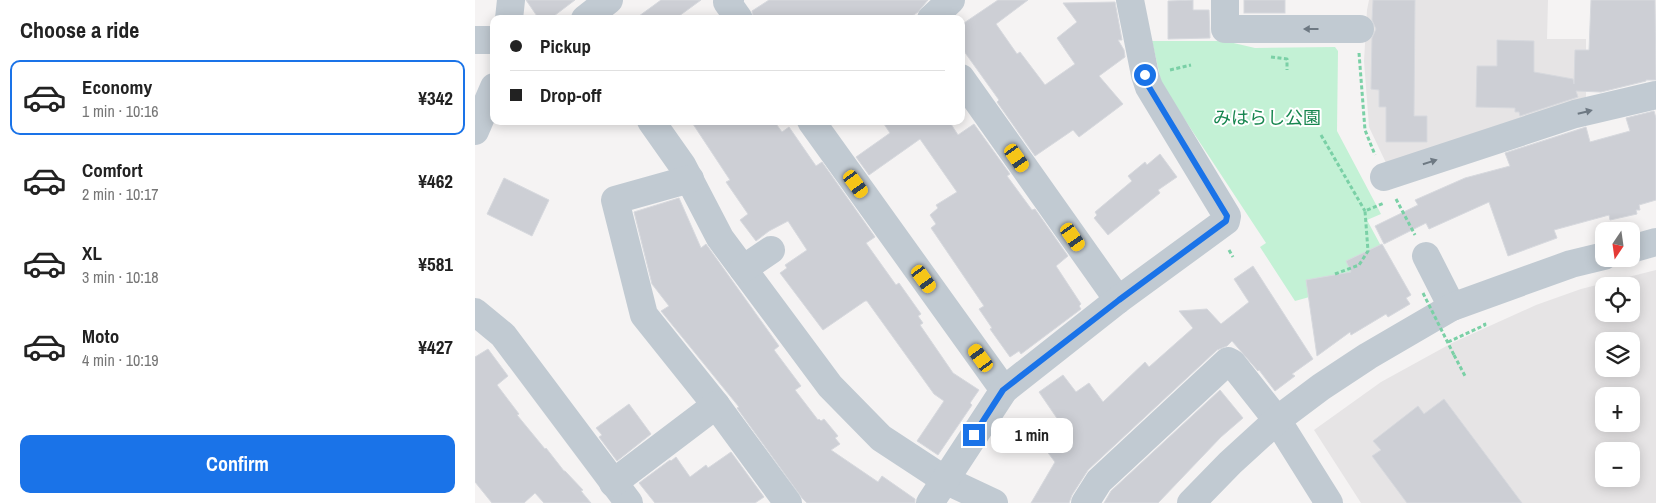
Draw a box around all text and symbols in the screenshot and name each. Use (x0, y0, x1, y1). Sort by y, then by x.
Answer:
text: Choose a ride (20, 15, 139, 45)
one-way arrow (1303, 25, 1319, 33)
text: Pickup (540, 33, 591, 59)
route start (1134, 64, 1156, 86)
text: Economy (82, 74, 152, 100)
icon: car (22, 75, 67, 120)
text: Drop-off (540, 82, 601, 108)
text: ¥342 (418, 85, 453, 111)
text: 1 min · 10:16 (82, 100, 159, 122)
park label: みはらし公園 (1213, 105, 1321, 130)
one-way arrow (1577, 108, 1592, 116)
car (1002, 141, 1031, 175)
text: Comfort (82, 157, 143, 183)
icon: car (22, 158, 67, 203)
one-way arrow (1423, 158, 1438, 165)
car (841, 167, 870, 201)
text: ¥462 (418, 168, 453, 194)
text: 2 min · 10:17 (82, 183, 159, 205)
car (1058, 220, 1087, 254)
north arrow (1595, 222, 1640, 268)
map controls (1595, 222, 1640, 487)
text: XL (82, 240, 102, 266)
icon: car (22, 241, 67, 286)
text: ¥581 (418, 251, 453, 277)
car (909, 262, 938, 296)
text: 3 min · 10:18 (82, 266, 159, 288)
button: locate (1595, 277, 1640, 322)
text: Moto (82, 323, 119, 349)
icon: car (22, 324, 67, 369)
button: layers (1595, 332, 1640, 377)
text: ¥427 (418, 334, 453, 360)
car (966, 341, 995, 375)
text: 4 min · 10:19 (82, 349, 159, 371)
button: + (1595, 387, 1640, 432)
callout: 1 min (991, 418, 1074, 452)
route end (963, 424, 985, 446)
text: 1 min (1015, 424, 1049, 446)
button: Confirm (20, 435, 455, 493)
button: − (1595, 442, 1640, 487)

